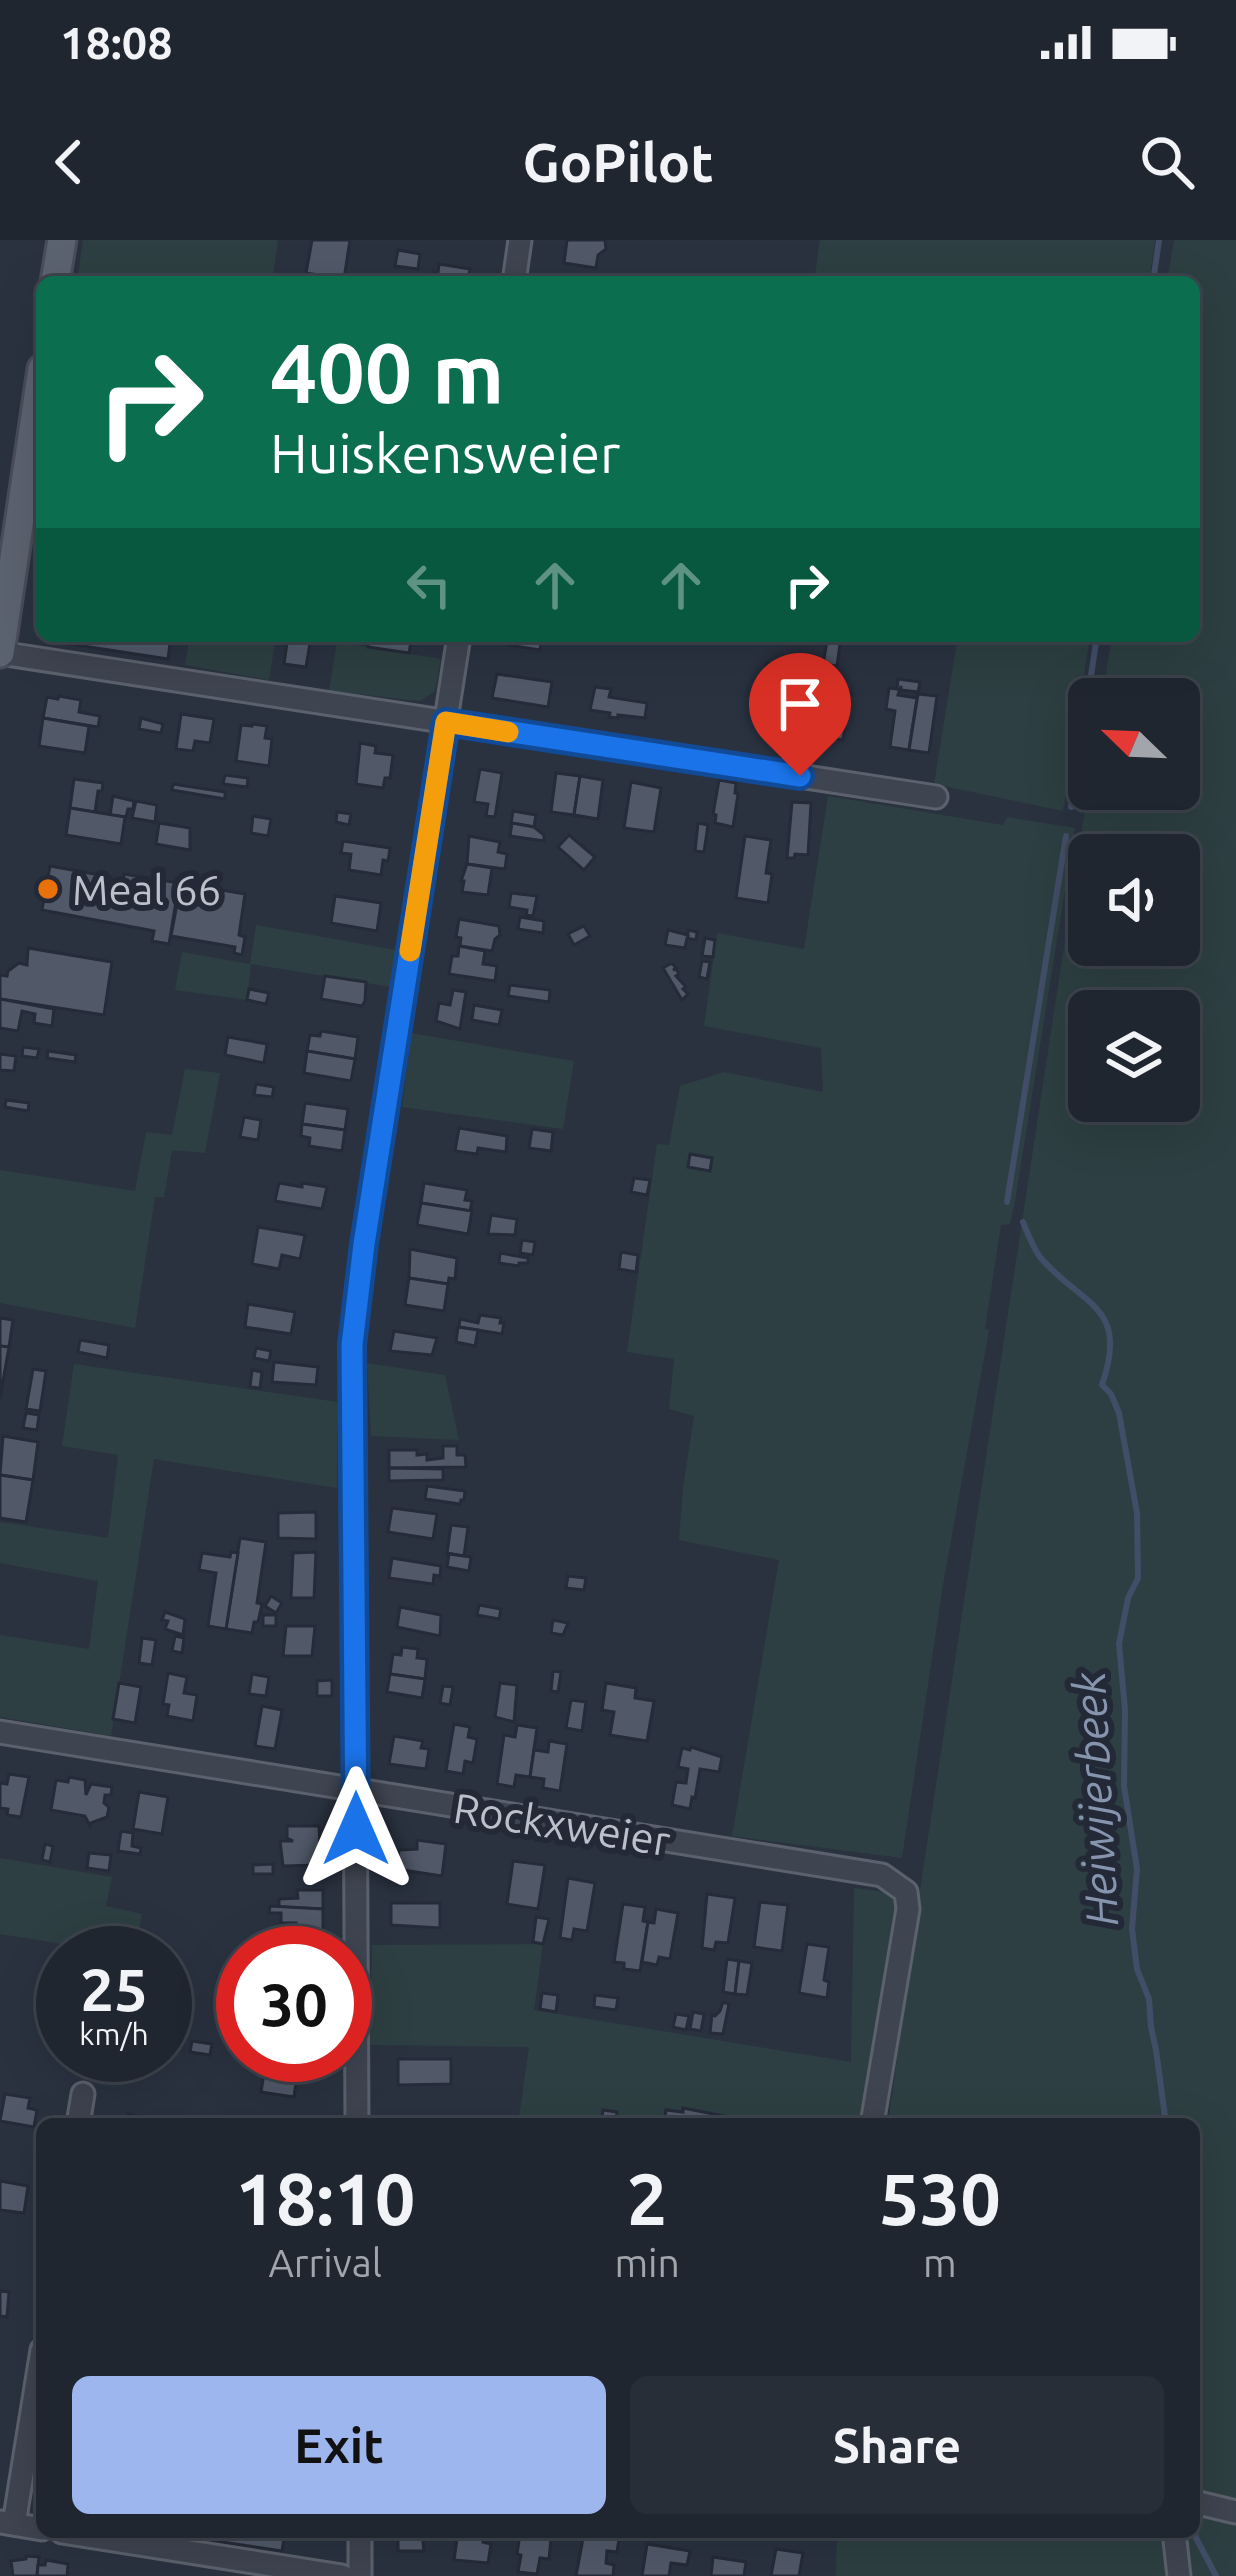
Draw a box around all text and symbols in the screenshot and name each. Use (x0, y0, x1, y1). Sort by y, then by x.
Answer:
text: 18:08 (60, 17, 173, 68)
icon: back (36, 129, 102, 195)
icon: search (1134, 129, 1200, 195)
text: GoPilot (522, 132, 714, 192)
icon: right (72, 324, 228, 480)
text: 400 m (270, 325, 504, 419)
text: Huiskensweier (270, 423, 621, 483)
icon: left (396, 552, 462, 618)
icon: ahead (522, 552, 588, 618)
icon: ahead (648, 552, 714, 618)
icon: right (774, 552, 840, 618)
pin (749, 653, 851, 776)
icon: arrive (767, 671, 833, 737)
north arrow (1068, 678, 1200, 810)
map controls (1068, 678, 1200, 1122)
button: sound (1068, 834, 1200, 966)
place label: Meal 66 (72, 866, 221, 913)
marker: Meal 66 (35, 876, 61, 902)
button: layers (1068, 990, 1200, 1122)
water label: Heiwijerbeek (1063, 1670, 1127, 1928)
position arrow (293, 1766, 419, 1892)
street label: Rockxweier (450, 1784, 674, 1864)
speed limit sign: 30 (216, 1926, 372, 2082)
text: 25 (80, 1955, 148, 2022)
text: km/h (79, 2017, 149, 2051)
text: 18:10 (235, 2158, 415, 2239)
text: 2 (627, 2158, 667, 2239)
text: 530 (879, 2158, 1001, 2239)
text: Arrival (268, 2241, 382, 2284)
text: min (614, 2241, 680, 2284)
text: m (923, 2241, 957, 2284)
button: Exit (72, 2376, 606, 2514)
button: Share (630, 2376, 1164, 2514)

